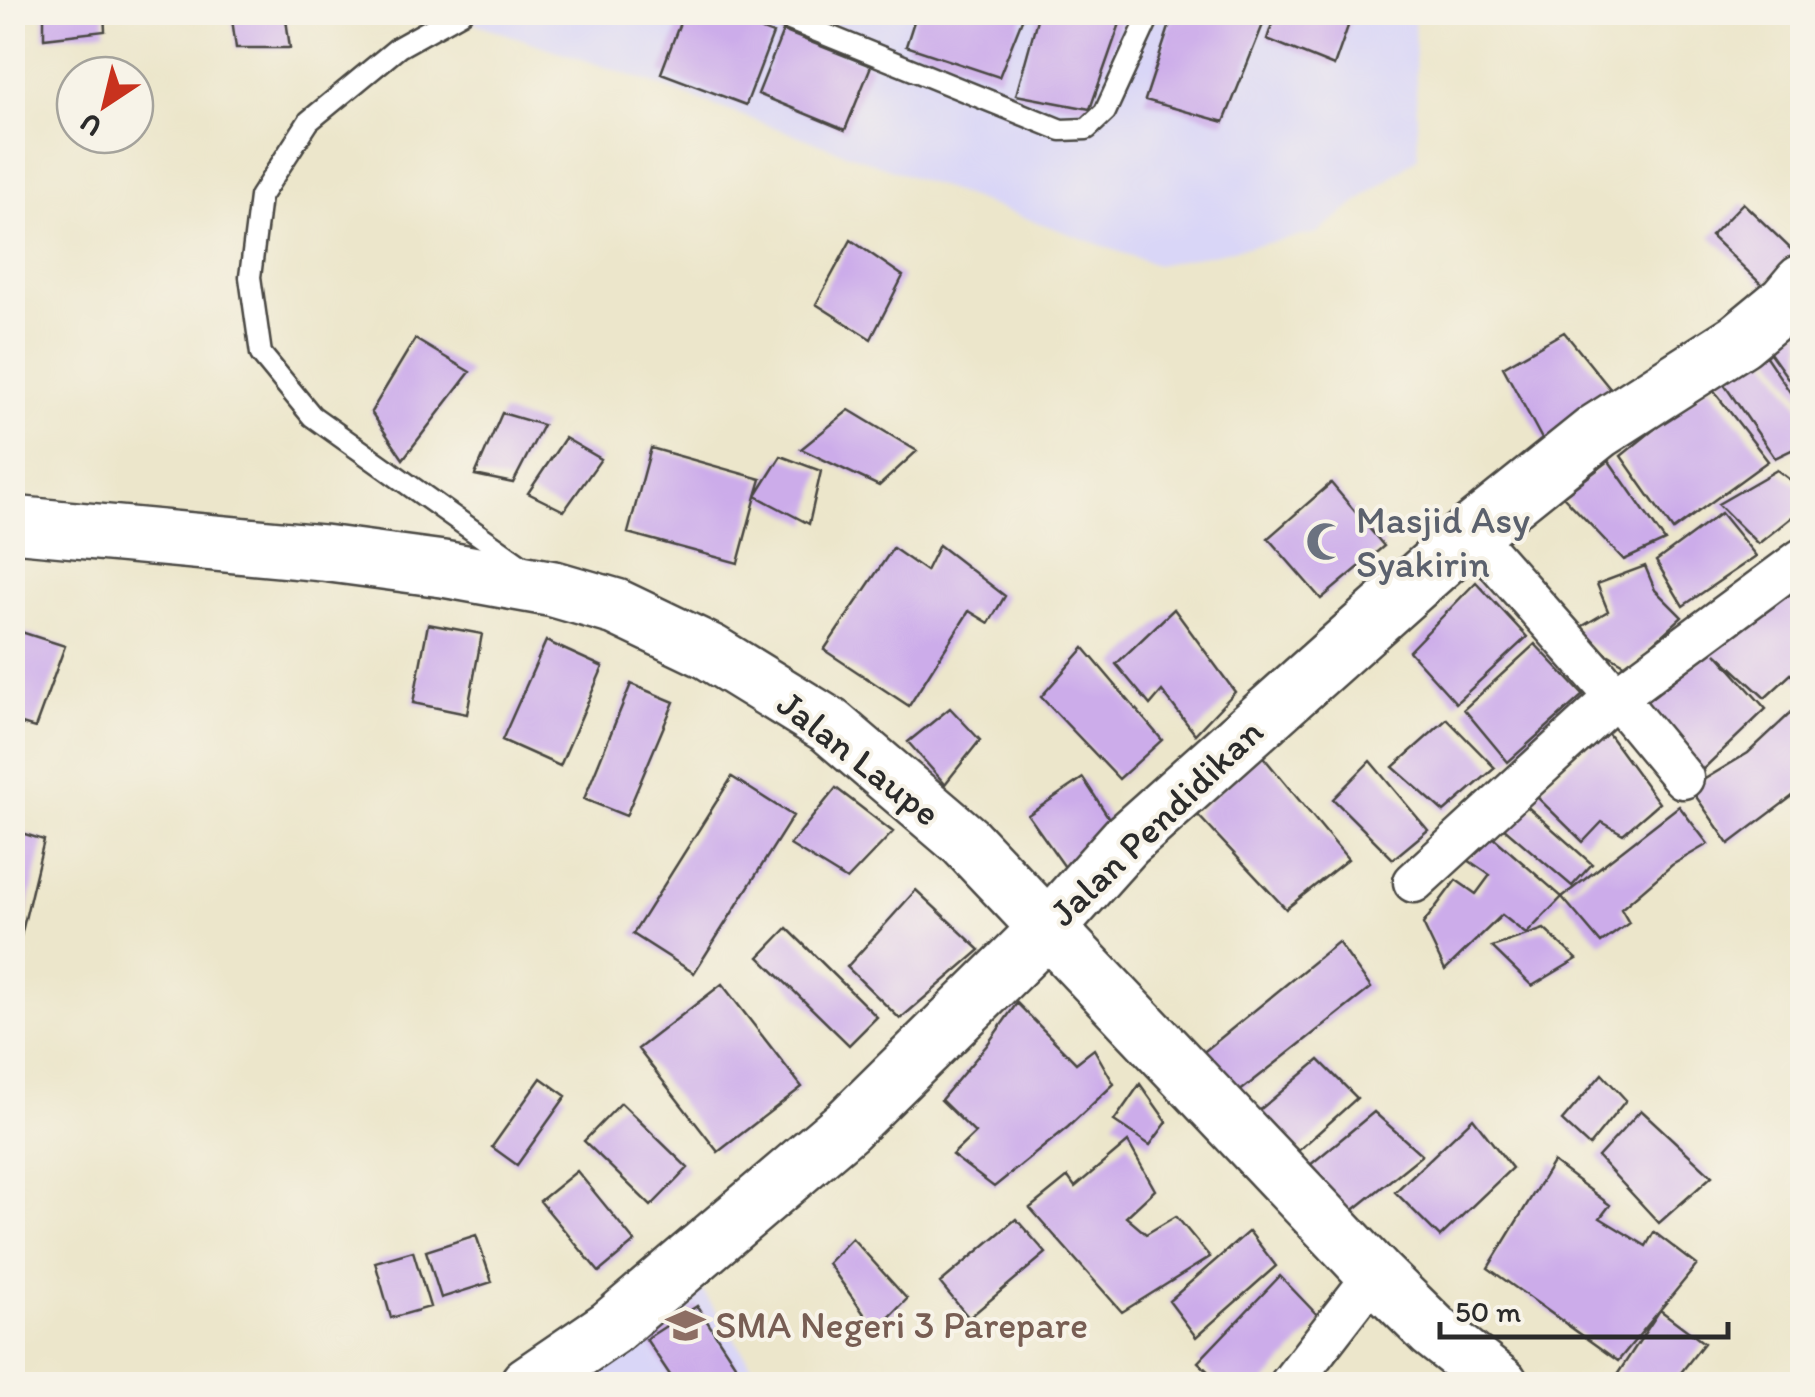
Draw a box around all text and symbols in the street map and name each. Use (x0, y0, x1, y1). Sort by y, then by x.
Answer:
north arrow (55, 55, 155, 155)
text: U (73, 106, 108, 145)
place label: Masjid Asy Syakirin (1356, 497, 1530, 587)
mosque icon: Masjid Asy Syakirin (1305, 521, 1347, 563)
street label: Jalan Laupe (768, 680, 950, 836)
street label: Jalan Pendidikan (1040, 709, 1272, 935)
scale bar (1440, 1277, 1728, 1339)
text: 50 m (1455, 1293, 1521, 1330)
place label: SMA Negeri 3 Parepare (715, 1302, 1088, 1348)
school or university icon: SMA Negeri 3 Parepare (664, 1304, 706, 1346)

